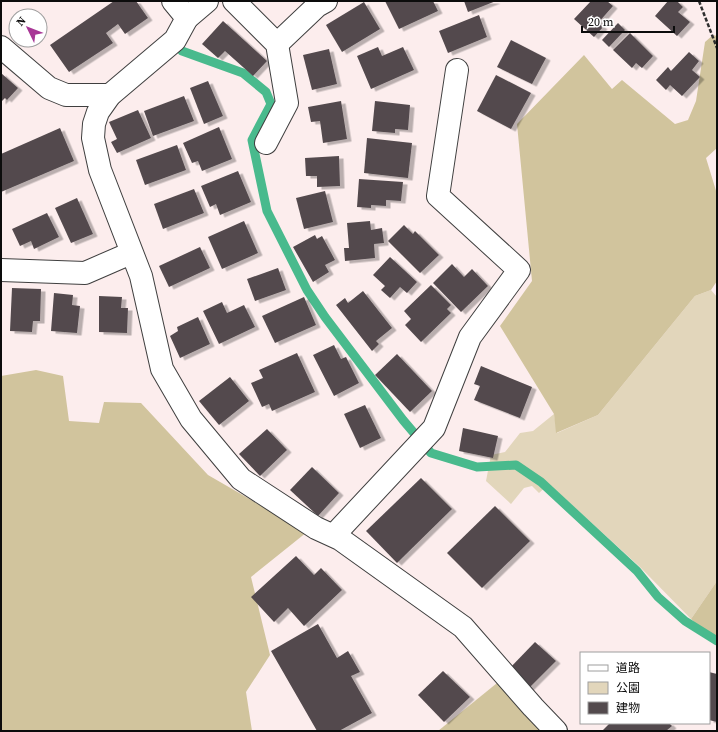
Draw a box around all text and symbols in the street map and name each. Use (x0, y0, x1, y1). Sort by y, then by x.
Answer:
north arrow (8, 8, 48, 48)
scale bar (582, 8, 674, 34)
text: N (13, 13, 29, 30)
text: 20 m (588, 14, 614, 30)
legend (580, 652, 710, 724)
text: 道路 (616, 660, 640, 676)
text: 公園 (616, 680, 640, 696)
text: 建物 (616, 700, 640, 716)

